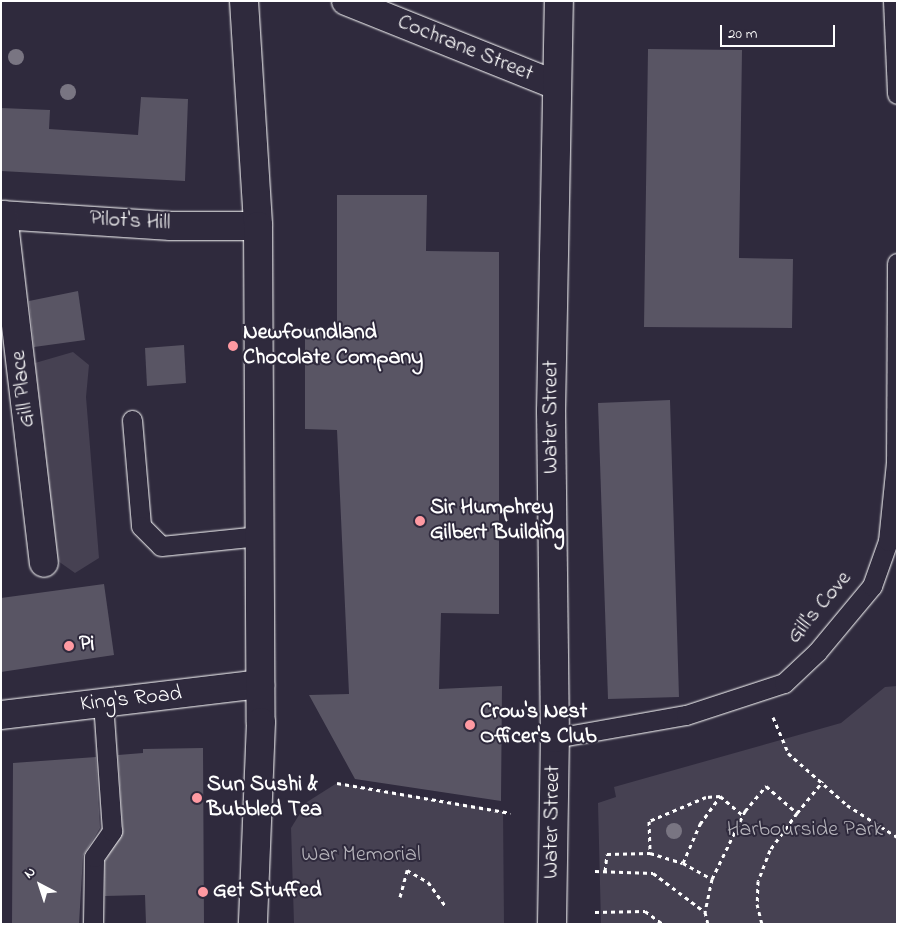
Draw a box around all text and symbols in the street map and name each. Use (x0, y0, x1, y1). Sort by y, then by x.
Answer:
street label: Cochrane Street (393, 10, 537, 88)
scale bar (723, 15, 838, 47)
text: 20 m (728, 23, 757, 45)
street label: Pilot's Hill (89, 207, 171, 237)
place label: Newfoundland Chocolate Company (243, 320, 423, 372)
marker: Newfoundland Chocolate Company (227, 340, 239, 352)
street label: Gill Place (6, 349, 42, 429)
street label: Water Street (539, 360, 565, 474)
place label: Sir Humphrey Gilbert Building (430, 495, 565, 546)
marker: Sir Humphrey Gilbert Building (414, 515, 426, 527)
street label: Gill's Cove (782, 566, 858, 650)
place label: Pi (79, 633, 94, 659)
marker: Pi (63, 640, 75, 652)
street label: King's Road (79, 682, 183, 718)
place label: Crow's Nest Officer's Club (480, 699, 597, 750)
marker: Crow's Nest Officer's Club (464, 719, 476, 731)
street label: Water Street (539, 765, 567, 879)
place label: Sun Sushi & Bubbled Tea (207, 772, 322, 824)
marker: Sun Sushi & Bubbled Tea (191, 792, 203, 804)
park label: Harbourside Park (727, 818, 883, 844)
park label: War Memorial (301, 843, 421, 869)
north arrow (15, 860, 65, 910)
text: N (20, 862, 40, 884)
place label: Get Stuffed (213, 879, 322, 905)
marker: Get Stuffed (197, 886, 209, 898)

